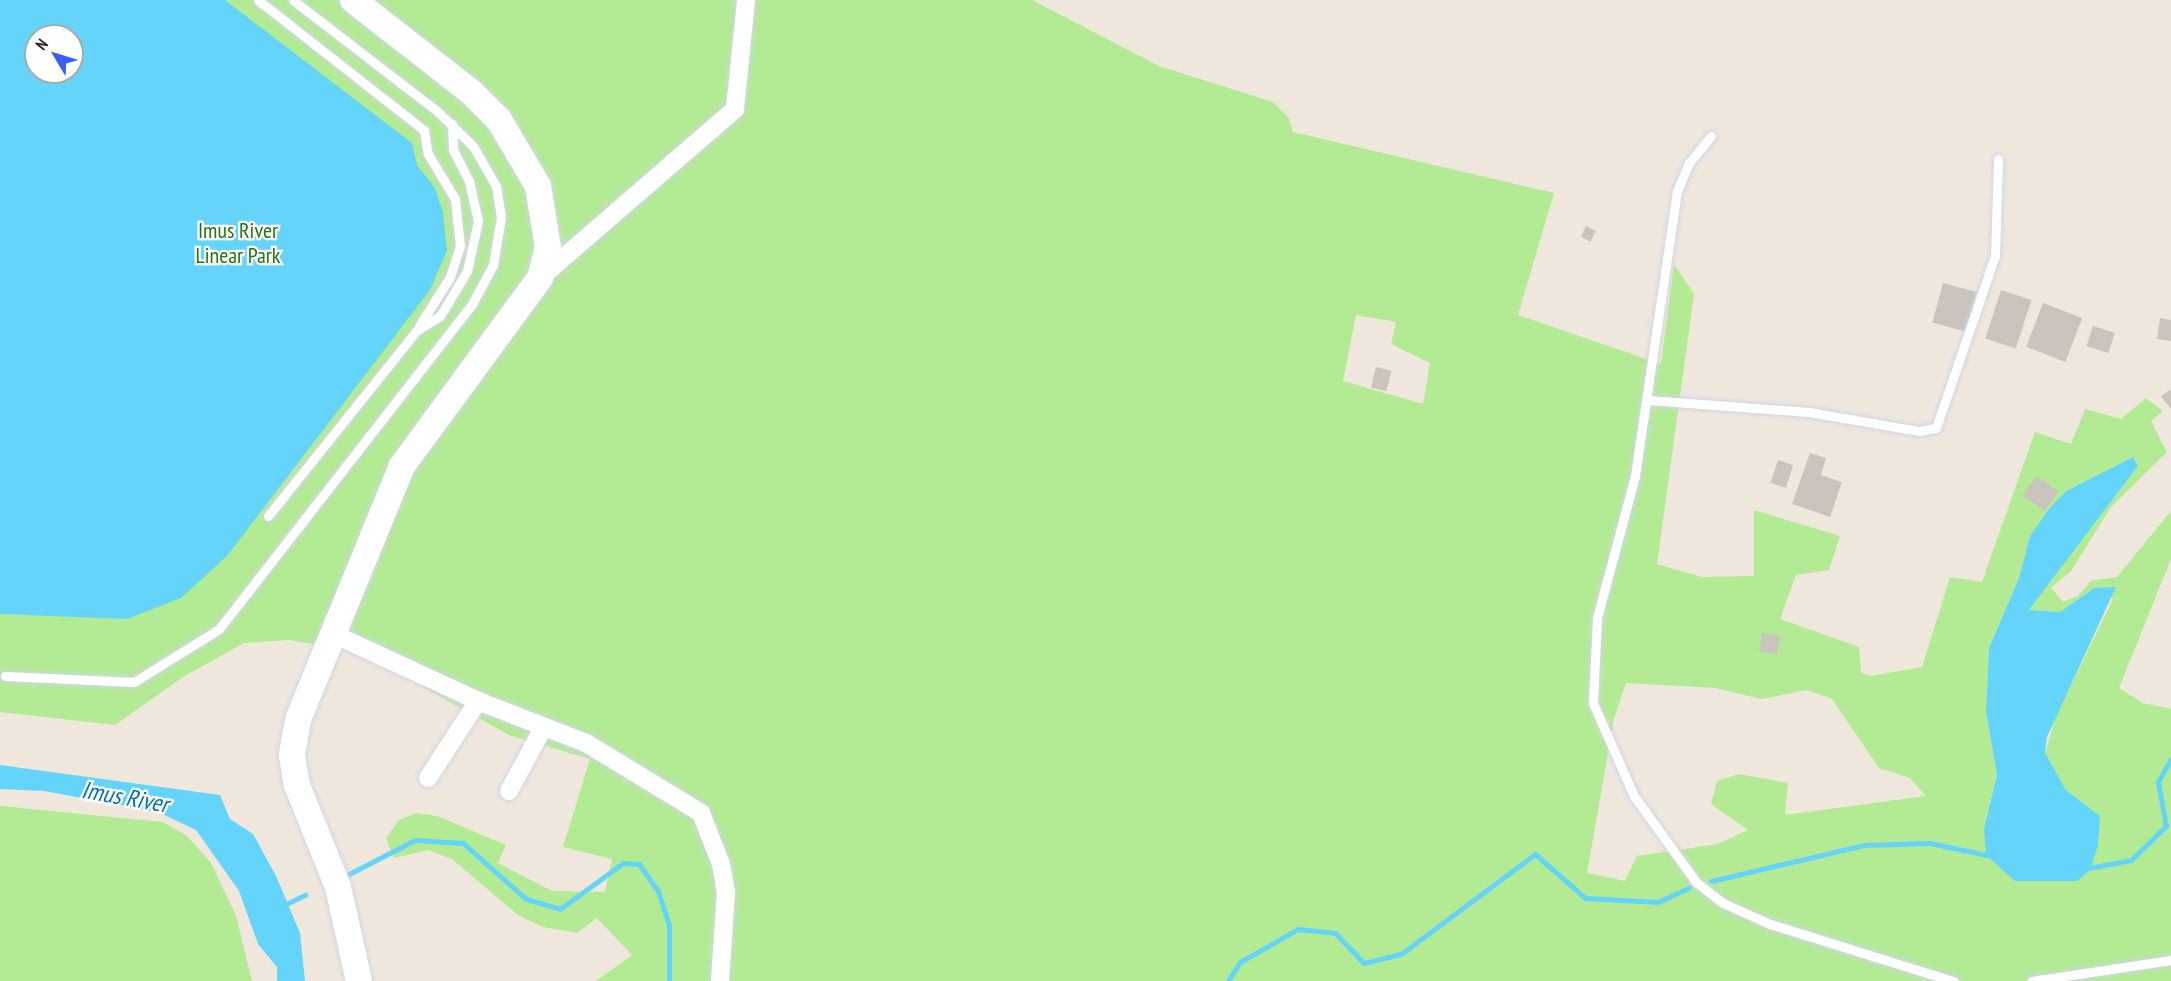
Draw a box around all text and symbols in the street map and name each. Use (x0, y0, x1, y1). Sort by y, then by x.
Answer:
north arrow (24, 24, 84, 84)
text: N (31, 35, 52, 54)
park label: Imus River Linear Park (196, 217, 280, 268)
water label: Imus River (79, 775, 171, 819)

